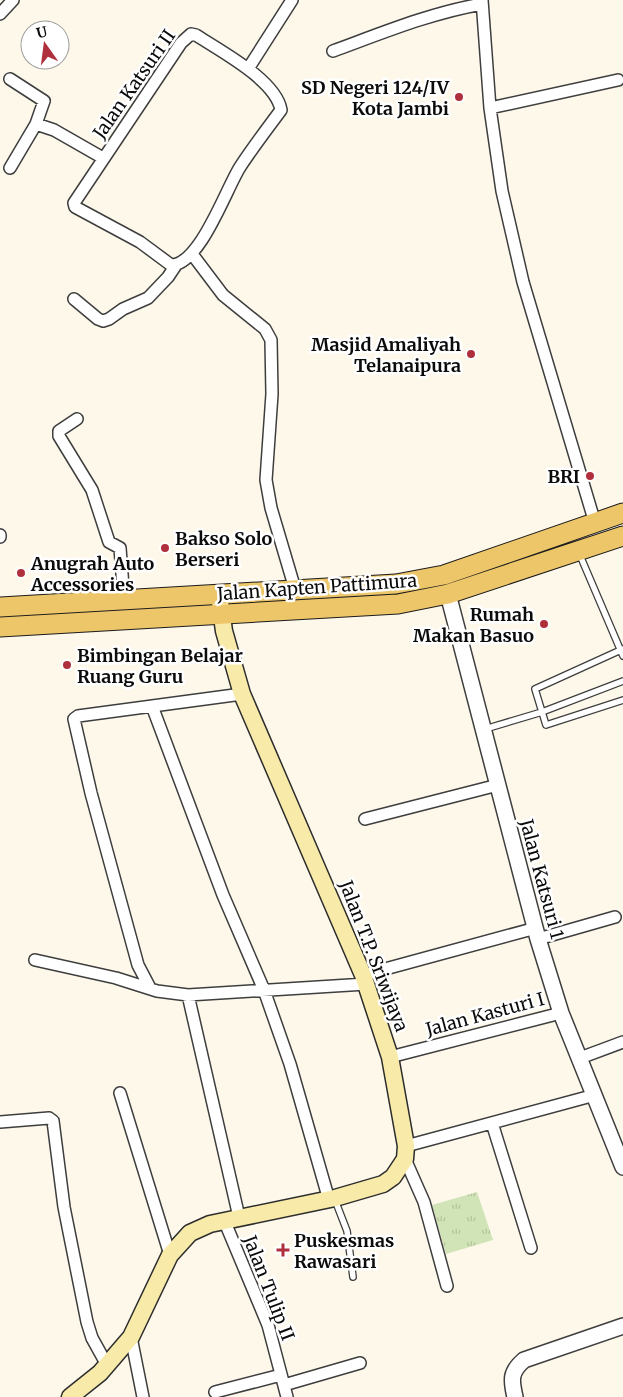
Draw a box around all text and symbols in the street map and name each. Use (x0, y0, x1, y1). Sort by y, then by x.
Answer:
north arrow (20, 20, 70, 70)
text: U (35, 22, 50, 42)
street label: Jalan Katsuri II (87, 25, 180, 144)
place label: SD Negeri 124/IV Kota Jambi (301, 76, 450, 120)
marker: SD Negeri 124/IV Kota Jambi (453, 91, 465, 103)
place label: Masjid Amaliyah Telanaipura (311, 333, 461, 377)
marker: Masjid Amaliyah Telanaipura (465, 348, 477, 360)
place label: BRI (548, 465, 580, 488)
marker: BRI (584, 470, 596, 482)
place label: Bakso Solo Berseri (175, 527, 272, 571)
marker: Bakso Solo Berseri (159, 542, 171, 554)
place label: Anugrah Auto Accessories (30, 552, 155, 596)
marker: Anugrah Auto Accessories (15, 567, 27, 579)
street label: Jalan Kapten Pattimura (215, 569, 418, 606)
place label: Rumah Makan Basuo (413, 603, 534, 647)
marker: Rumah Makan Basuo (538, 618, 550, 630)
place label: Bimbingan Belajar Ruang Guru (77, 644, 243, 688)
marker: Bimbingan Belajar Ruang Guru (61, 659, 73, 671)
street label: Jalan Katsuri 1 (515, 816, 569, 941)
street label: Jalan T.P. Sriwijaya (334, 876, 414, 1035)
street label: Jalan Kasturi I (422, 987, 547, 1041)
place label: Puskesmas Rawasari (294, 1229, 394, 1273)
street label: Jalan Tulip II (238, 1231, 300, 1344)
marker: Puskesmas Rawasari (276, 1243, 290, 1257)

